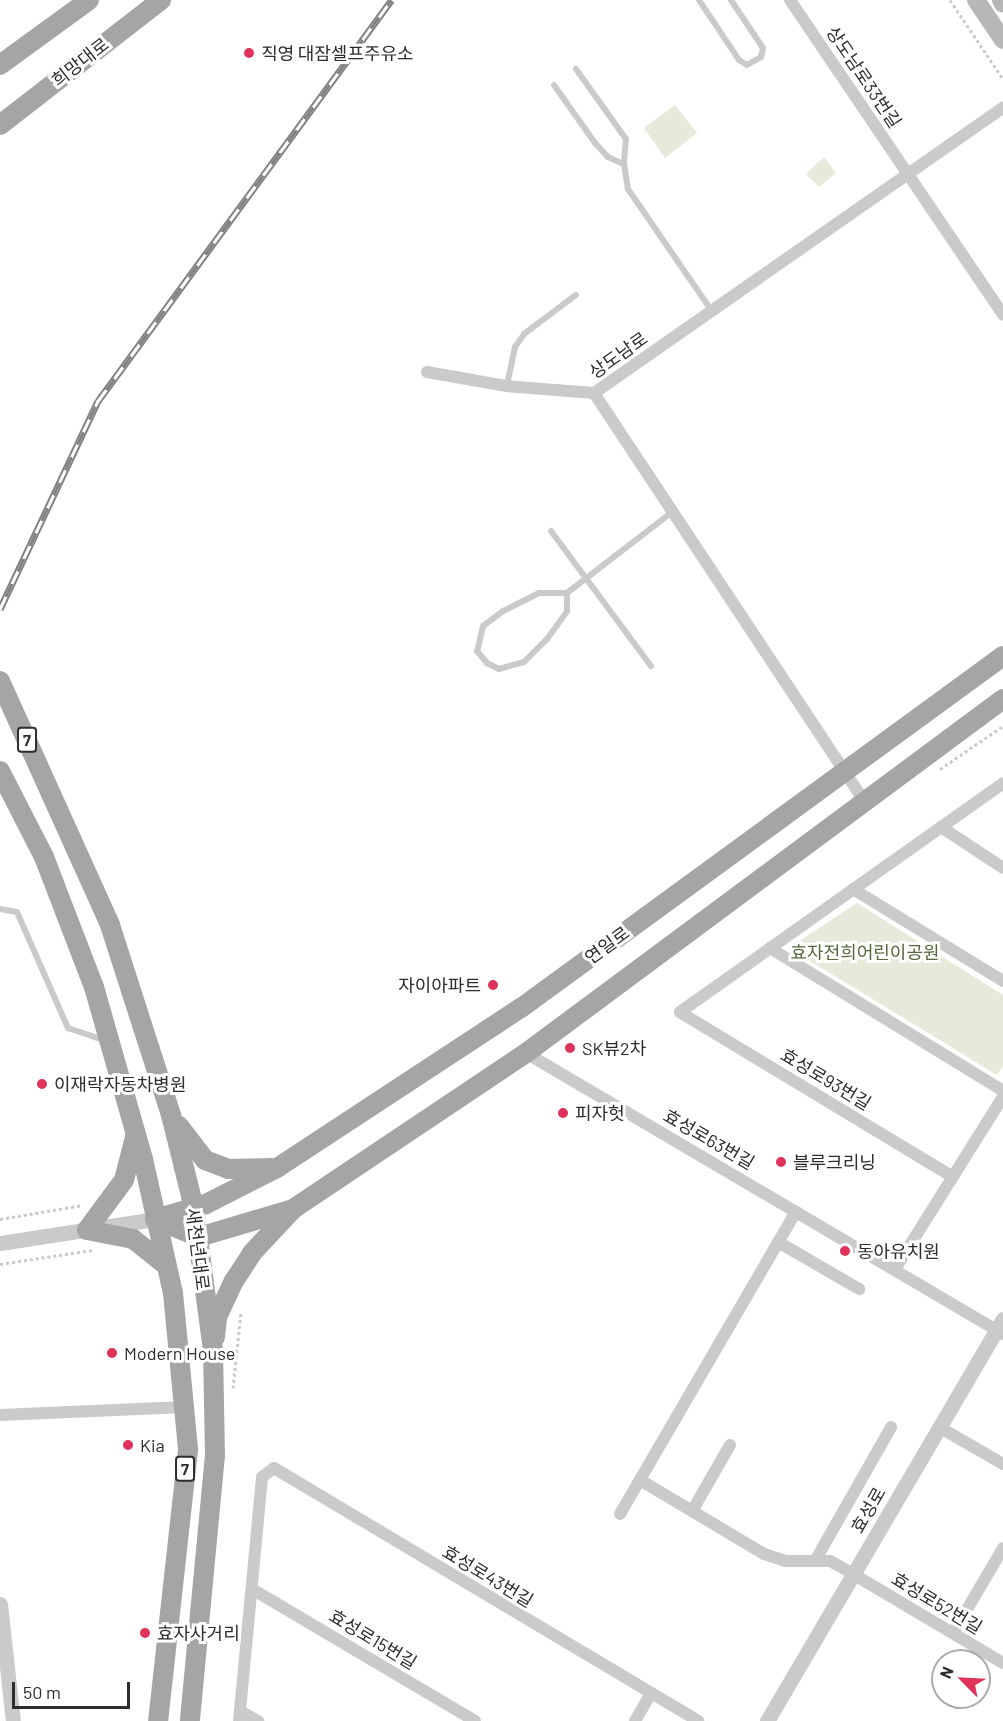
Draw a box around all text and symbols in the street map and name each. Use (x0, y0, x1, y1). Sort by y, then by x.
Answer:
street label: 상도남로33번길 (822, 22, 906, 132)
street label: 희망대로 (47, 33, 113, 91)
place label: 직영 대잠셀프주유소 (261, 42, 414, 64)
marker: 직영 대잠셀프주유소 (242, 46, 256, 60)
street label: 상도남로 (585, 327, 651, 383)
road number: 7 (16, 727, 38, 753)
street label: 연일로 (581, 922, 633, 968)
park label: 효자전희어린이공원 (790, 941, 940, 963)
place label: 자이아파트 (398, 974, 481, 996)
marker: 자이아파트 (486, 978, 500, 992)
place label: SK뷰2차 (582, 1037, 646, 1059)
marker: SK뷰2차 (563, 1041, 577, 1055)
street label: 효성로93번길 (777, 1044, 875, 1114)
place label: 이재락자동차병원 (54, 1073, 186, 1095)
marker: 이재락자동차병원 (35, 1077, 49, 1091)
place label: 피자헛 (575, 1102, 625, 1124)
street label: 효성로63번길 (660, 1104, 758, 1174)
marker: 피자헛 (556, 1106, 570, 1120)
place label: 블루크리닝 (793, 1151, 876, 1173)
marker: 블루크리닝 (774, 1155, 788, 1169)
street label: 새천년대로 (182, 1207, 214, 1291)
place label: 동아유치원 (857, 1240, 940, 1262)
marker: 동아유치원 (838, 1244, 852, 1258)
place label: Modern House (124, 1342, 235, 1364)
marker: Modern House (105, 1346, 119, 1360)
place label: Kia (140, 1434, 165, 1456)
marker: Kia (121, 1438, 135, 1452)
road number: 7 (174, 1456, 195, 1482)
street label: 효성로 (846, 1483, 890, 1537)
street label: 효성로43번길 (439, 1540, 537, 1612)
street label: 효성로52번길 (888, 1568, 986, 1638)
street label: 효성로15번길 (325, 1604, 421, 1674)
place label: 효자사거리 (157, 1622, 240, 1644)
marker: 효자사거리 (138, 1626, 152, 1640)
north arrow (931, 1649, 991, 1709)
text: N (935, 1664, 957, 1681)
scale bar (15, 1670, 134, 1708)
text: 50 m (23, 1681, 61, 1703)

